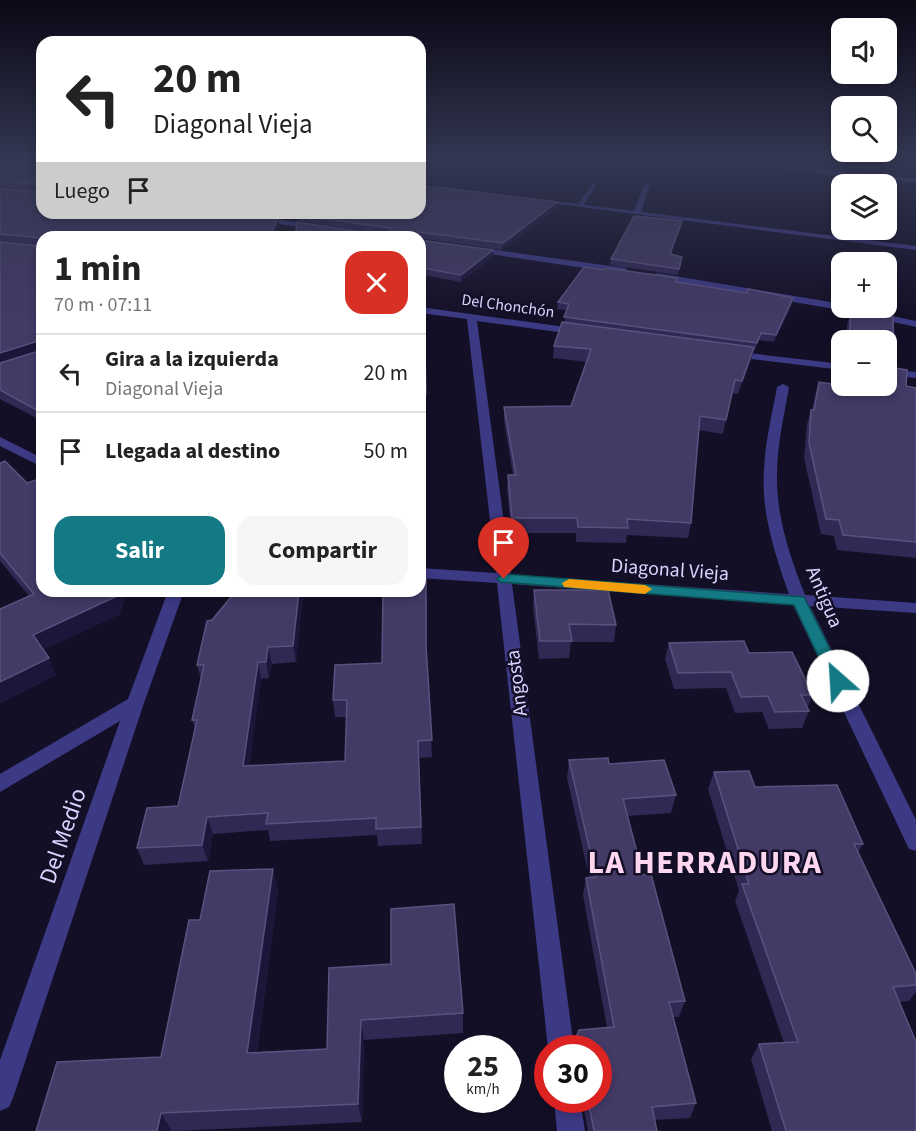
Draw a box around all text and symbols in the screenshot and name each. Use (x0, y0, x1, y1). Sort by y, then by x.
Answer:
map controls (831, 18, 897, 396)
button: sound (831, 18, 897, 84)
text: 20 m (153, 49, 242, 109)
icon: left (54, 60, 132, 138)
button: search (831, 96, 897, 162)
text: Diagonal Vieja (153, 105, 313, 144)
icon: arrive (122, 174, 155, 207)
button: layers (831, 174, 897, 240)
text: Luego (54, 175, 110, 207)
text: 1 min (54, 243, 142, 294)
button: close (345, 251, 408, 314)
button: + (831, 252, 897, 318)
street label: Del Chonchón (460, 289, 556, 323)
text: 70 m · 07:11 (54, 291, 152, 319)
button: − (831, 330, 897, 396)
text: Gira a la izquierda (105, 343, 279, 375)
icon: left (54, 357, 87, 390)
text: 20 m (363, 357, 408, 389)
text: Diagonal Vieja (105, 375, 223, 403)
icon: arrive (54, 435, 87, 468)
text: Llegada al destino (105, 435, 280, 467)
text: 50 m (363, 435, 408, 467)
button: Salir (54, 516, 225, 585)
button: Compartir (237, 516, 408, 585)
pin (478, 517, 529, 579)
icon: arrive (487, 526, 520, 559)
street label: Diagonal Vieja (610, 552, 730, 588)
street label: Antigua (799, 562, 849, 632)
street label: Angosta (499, 648, 535, 718)
position arrow (806, 649, 870, 713)
street label: Del Medio (30, 783, 96, 889)
district label: LA HERRADURA (588, 840, 822, 886)
speed limit sign: 30 (534, 1035, 612, 1113)
text: 25 (467, 1045, 499, 1088)
text: km/h (466, 1079, 500, 1100)

